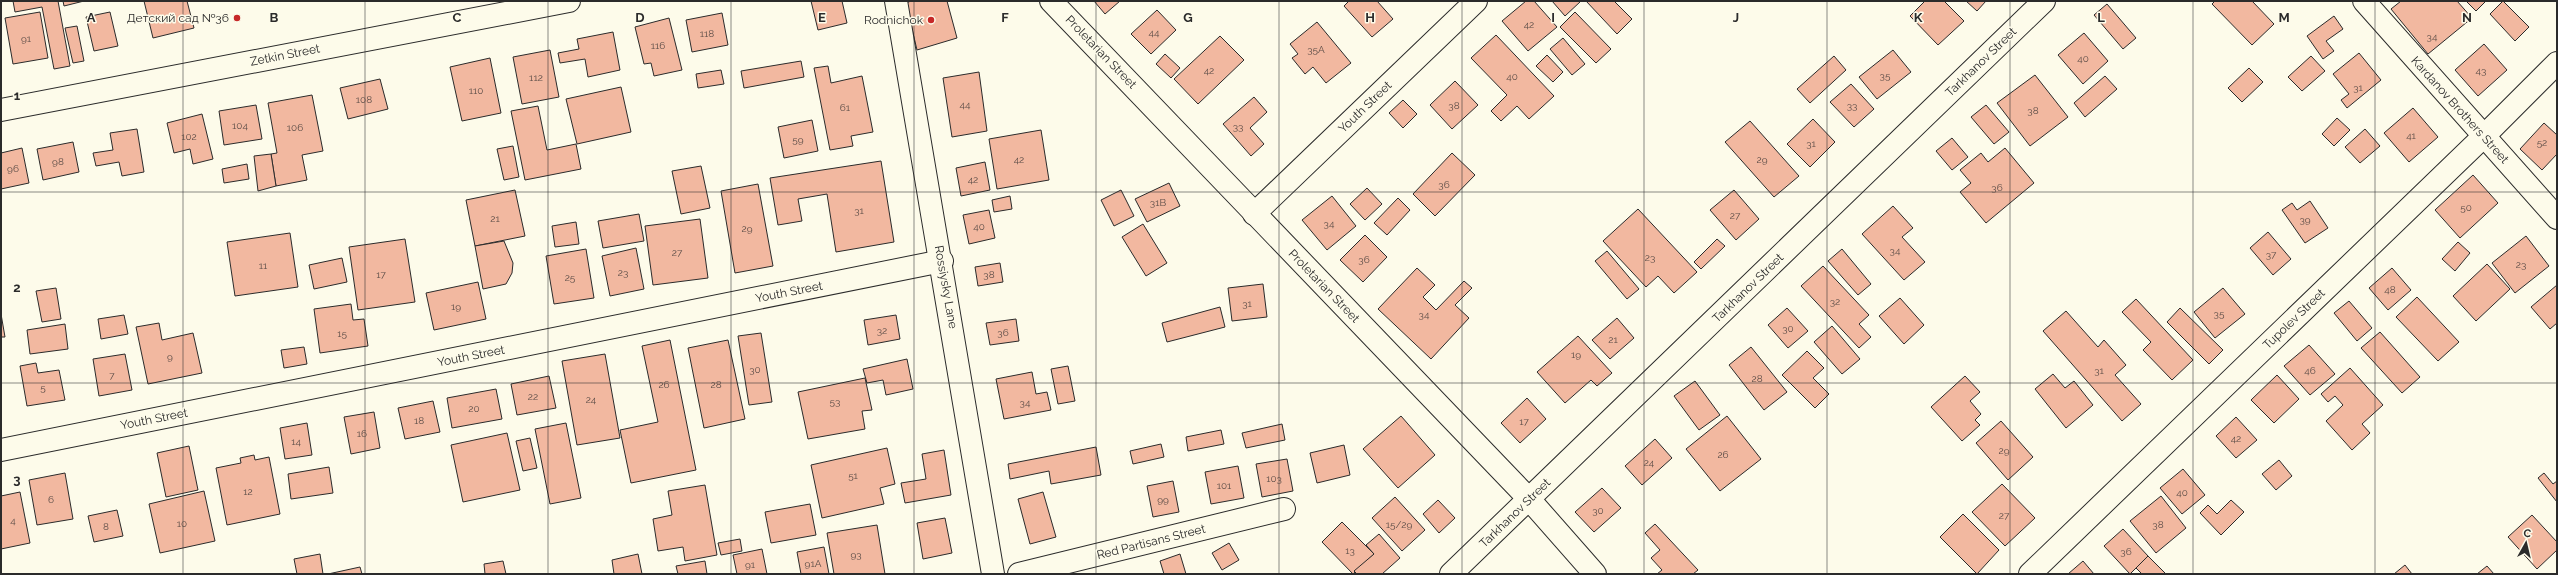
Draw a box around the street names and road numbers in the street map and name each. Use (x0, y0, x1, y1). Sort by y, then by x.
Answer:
street label: Proletarian Street (1063, 13, 1139, 91)
street label: Tarkhanov Street (1943, 25, 2019, 99)
street label: Zetkin Street (249, 41, 321, 69)
street label: Kardanov Brothers Street (2408, 54, 2512, 166)
street label: Youth Street (1336, 78, 1394, 136)
street label: Rossiysky Lane (932, 244, 960, 330)
street label: Proletarian Street (1286, 247, 1362, 325)
street label: Tarkhanov Street (1710, 251, 1786, 325)
street label: Youth Street (754, 279, 824, 305)
street label: Tupolev Street (2260, 286, 2328, 352)
street label: Youth Street (436, 343, 506, 369)
street label: Youth Street (119, 406, 189, 432)
street label: Tarkhanov Street (1477, 476, 1553, 550)
street label: Red Partisans Street (1095, 522, 1207, 562)

